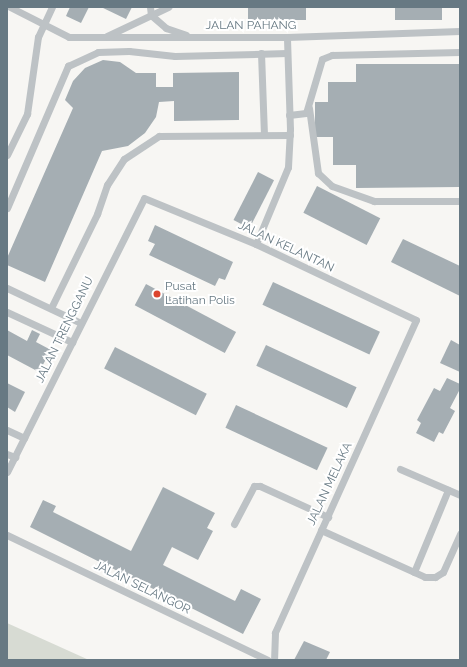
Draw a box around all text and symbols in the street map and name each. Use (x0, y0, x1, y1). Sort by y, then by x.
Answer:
street label: JALAN PAHANG (206, 19, 296, 33)
street label: JALAN KELANTAN (236, 218, 336, 276)
street label: JALAN TRENGGANU (33, 275, 97, 385)
place label: Pusat Latihan Polis (165, 280, 235, 308)
marker: Pusat Latihan Polis (152, 289, 162, 299)
street label: JALAN MELAKA (304, 440, 356, 528)
street label: JALAN SELANGOR (91, 558, 193, 618)

